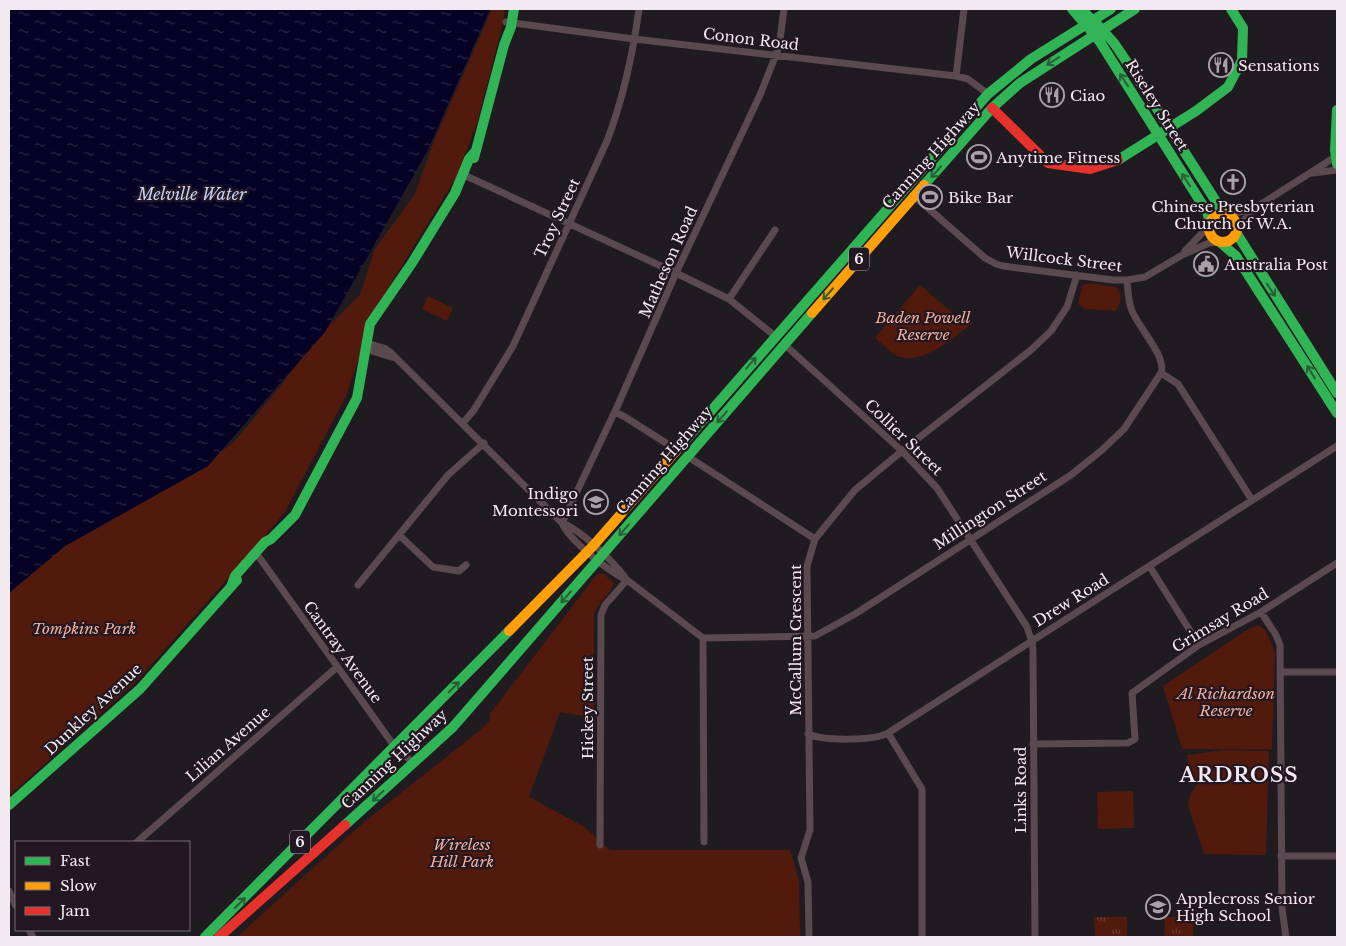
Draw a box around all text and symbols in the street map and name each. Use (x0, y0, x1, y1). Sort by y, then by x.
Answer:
street label: Conon Road (702, 24, 800, 54)
restaurant icon: Sensations (1208, 52, 1234, 78)
one-way arrow (1046, 56, 1060, 66)
street label: Riseley Street (1121, 56, 1193, 154)
place label: Sensations (1238, 56, 1320, 75)
one-way arrow (1119, 73, 1129, 87)
restaurant icon: Ciao (1039, 82, 1065, 108)
place label: Ciao (1070, 86, 1105, 105)
street label: Canning Highway (878, 97, 984, 213)
sports icon: Anytime Fitness (966, 144, 992, 170)
place label: Anytime Fitness (995, 148, 1121, 167)
one-way arrow (930, 166, 941, 179)
church icon: Chinese Presbyterian Church of W.A. (1220, 169, 1246, 195)
one-way arrow (1181, 174, 1191, 188)
street label: Troy Street (530, 175, 584, 261)
water label: Melville Water (137, 184, 247, 204)
sports icon: Bike Bar (917, 184, 943, 210)
place label: Bike Bar (948, 188, 1014, 207)
place label: Chinese Presbyterian Church of W.A. (1151, 197, 1315, 233)
street label: Matheson Road (635, 203, 701, 321)
street label: Willcock Street (1004, 242, 1123, 276)
road number: 6 (849, 248, 869, 270)
public building icon: Australia Post (1193, 251, 1219, 277)
place label: Australia Post (1223, 255, 1328, 274)
one-way arrow (1267, 283, 1277, 297)
one-way arrow (822, 287, 834, 300)
park label: Baden Powell Reserve (875, 308, 971, 344)
one-way arrow (746, 357, 757, 370)
one-way arrow (1306, 365, 1316, 379)
street label: Collier Street (861, 395, 947, 479)
street label: Canning Highway (612, 401, 717, 518)
one-way arrow (716, 410, 727, 423)
street label: Millington Street (930, 466, 1050, 554)
place label: Indigo Montessori (492, 484, 578, 520)
school or university icon: Indigo Montessori (583, 489, 609, 515)
one-way arrow (618, 523, 629, 536)
street label: McCallum Crescent (786, 564, 805, 716)
street label: Drew Road (1030, 569, 1112, 631)
street label: Grimsay Road (1168, 584, 1272, 656)
one-way arrow (560, 591, 572, 604)
street label: Cantray Avenue (300, 597, 386, 707)
park label: Tompkins Park (32, 619, 136, 638)
street label: Hickey Street (578, 656, 597, 759)
street label: Dunkley Avenue (40, 659, 146, 759)
one-way arrow (448, 680, 460, 693)
park label: Al Richardson Reserve (1175, 684, 1275, 720)
street label: Lilian Avenue (182, 702, 274, 786)
street label: Canning Highway (337, 705, 451, 813)
street label: Links Road (1011, 747, 1030, 833)
district label: ARDROSS (1179, 763, 1298, 787)
one-way arrow (371, 790, 384, 802)
road number: 6 (290, 830, 310, 854)
park label: Wireless Hill Park (429, 835, 494, 871)
legend (15, 841, 190, 931)
text: Fast (60, 851, 91, 870)
text: Slow (60, 876, 97, 895)
place label: Applecross Senior High School (1175, 889, 1316, 925)
school or university icon: Applecross Senior High School (1145, 894, 1171, 920)
one-way arrow (233, 898, 245, 910)
text: Jam (58, 901, 90, 920)

